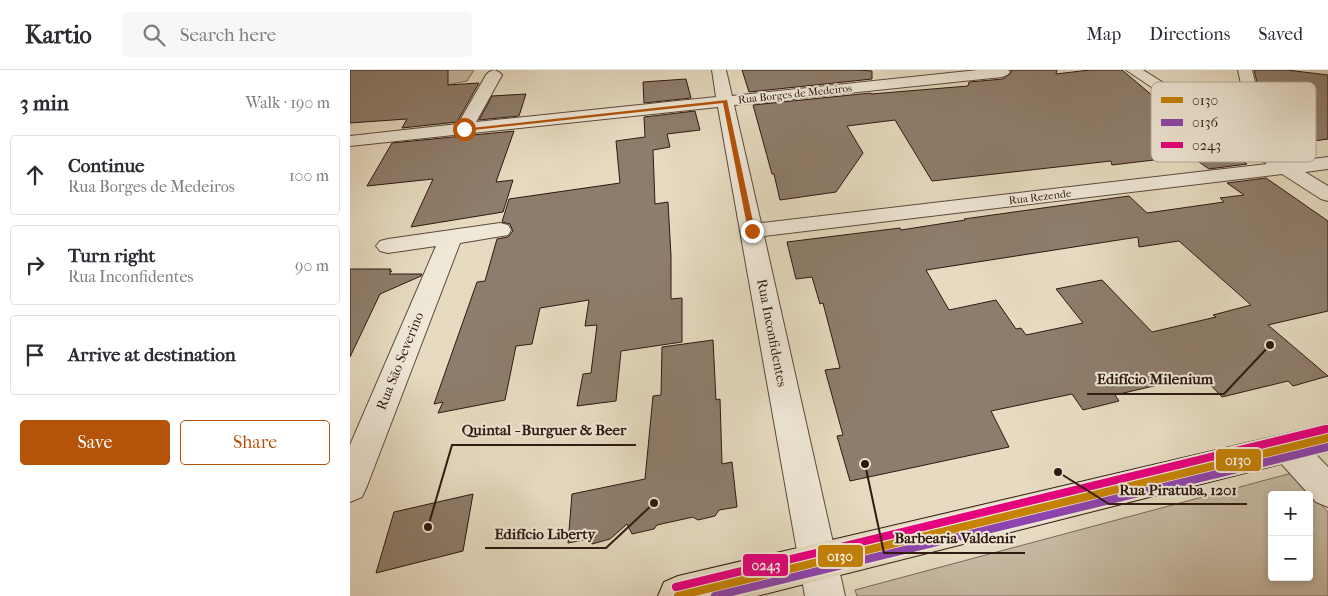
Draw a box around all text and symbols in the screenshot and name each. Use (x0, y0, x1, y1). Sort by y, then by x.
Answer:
search box (122, 12, 472, 57)
text: Kartio (25, 21, 92, 49)
icon: search (140, 21, 168, 49)
text: Search here (180, 24, 276, 46)
text: Map (1087, 24, 1121, 45)
text: Directions (1149, 24, 1230, 45)
text: Saved (1258, 24, 1303, 45)
street label: Rua Borges de Medeiros (737, 82, 853, 106)
legend (1151, 82, 1316, 162)
text: 3 min (20, 91, 69, 115)
text: 0130 (1192, 92, 1218, 109)
text: Walk · 190 m (246, 93, 330, 112)
text: 0136 (1192, 114, 1218, 131)
route start (453, 118, 476, 141)
text: 0243 (1192, 137, 1221, 154)
text: Continue (68, 155, 144, 177)
icon: ahead (21, 161, 49, 189)
text: 100 m (289, 166, 329, 185)
text: Rua Borges de Medeiros (68, 177, 235, 196)
street label: Rua Rezende (1008, 187, 1073, 207)
route end (741, 220, 764, 243)
text: Turn right (68, 245, 155, 267)
icon: right (21, 251, 49, 279)
text: 90 m (295, 256, 329, 275)
text: Rua Inconfidentes (68, 267, 193, 286)
street label: Rua Inconfidentes (753, 278, 791, 388)
street label: Rua São Severino (373, 310, 427, 412)
icon: arrive (21, 341, 49, 369)
text: Arrive at destination (68, 344, 236, 366)
callout: Edifício Milenium (1087, 364, 1224, 394)
text: Edifício Milenium (1097, 370, 1214, 388)
callout: Quintal - Burguer & Beer (452, 415, 636, 445)
button: Save (20, 420, 170, 465)
button: Share (180, 420, 330, 465)
text: Quintal - Burguer & Beer (462, 421, 627, 439)
line badge: 0130 (1215, 448, 1262, 472)
text: 0130 (1225, 452, 1251, 469)
callout: Rua Piratuba, 1201 (1109, 474, 1247, 504)
text: Rua Piratuba, 1201 (1119, 481, 1237, 499)
map controls (1268, 491, 1313, 581)
button: + (1268, 491, 1313, 536)
callout: Edifício Liberty (485, 518, 606, 548)
callout: Barbearia Valdenir (884, 523, 1025, 553)
text: Edifício Liberty (494, 525, 597, 543)
text: Barbearia Valdenir (894, 529, 1016, 547)
button: − (1268, 536, 1313, 581)
line badge: 0130 (817, 544, 864, 568)
text: 0130 (827, 548, 853, 565)
line badge: 0243 (742, 553, 789, 577)
text: 0243 (752, 557, 781, 574)

